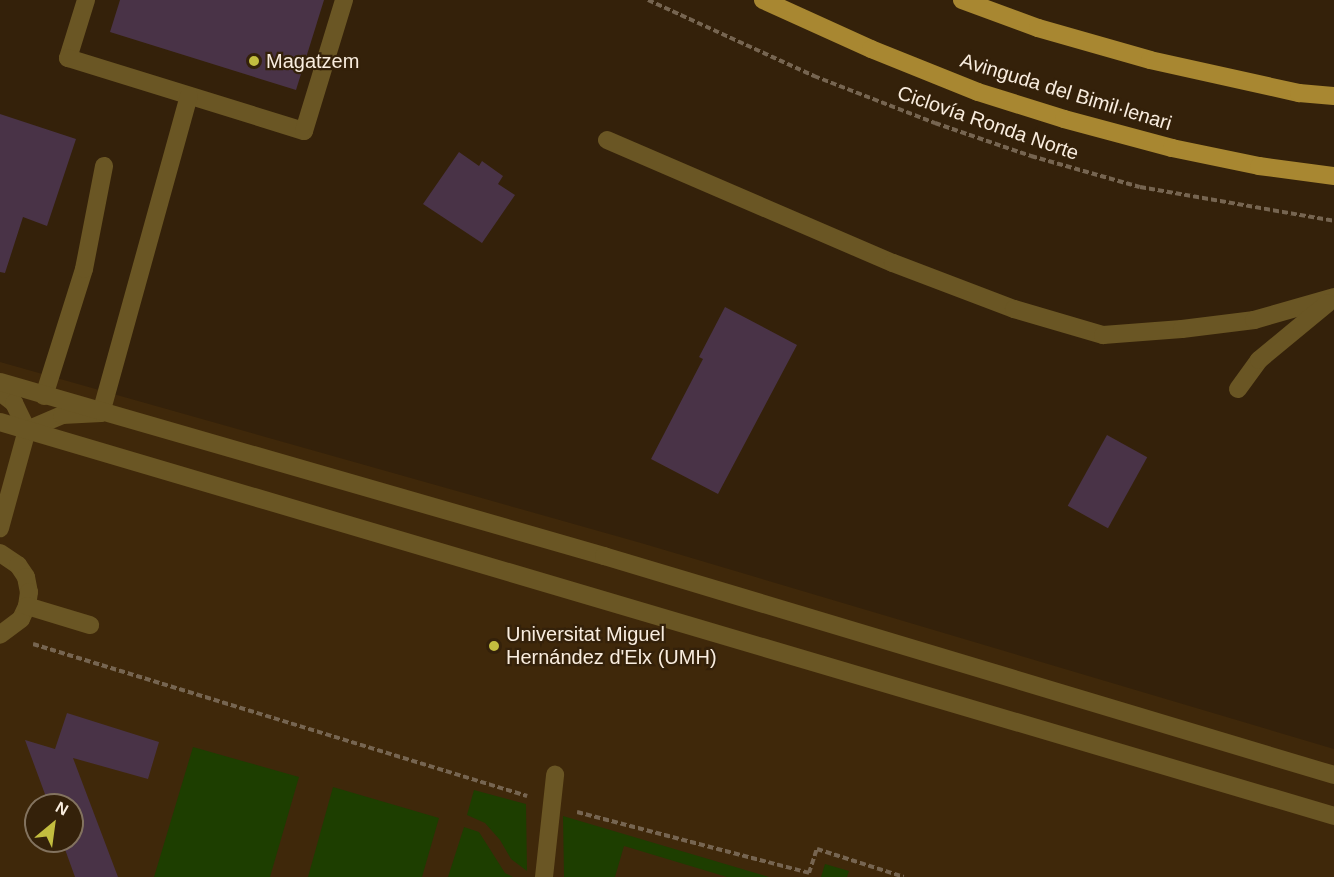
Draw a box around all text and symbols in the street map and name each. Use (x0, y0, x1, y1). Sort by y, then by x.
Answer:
street label: Avinguda del Bimil·lenari (957, 48, 1175, 136)
place label: Magatzem (266, 49, 359, 73)
marker: Magatzem (247, 54, 261, 68)
street label: Ciclovía Ronda Norte (894, 81, 1082, 165)
place label: Universitat Miguel Hernández d'Elx (UMH) (506, 622, 717, 669)
marker: Universitat Miguel Hernández d'Elx (UMH) (487, 639, 501, 653)
north arrow (24, 793, 84, 853)
text: N (53, 798, 71, 819)

